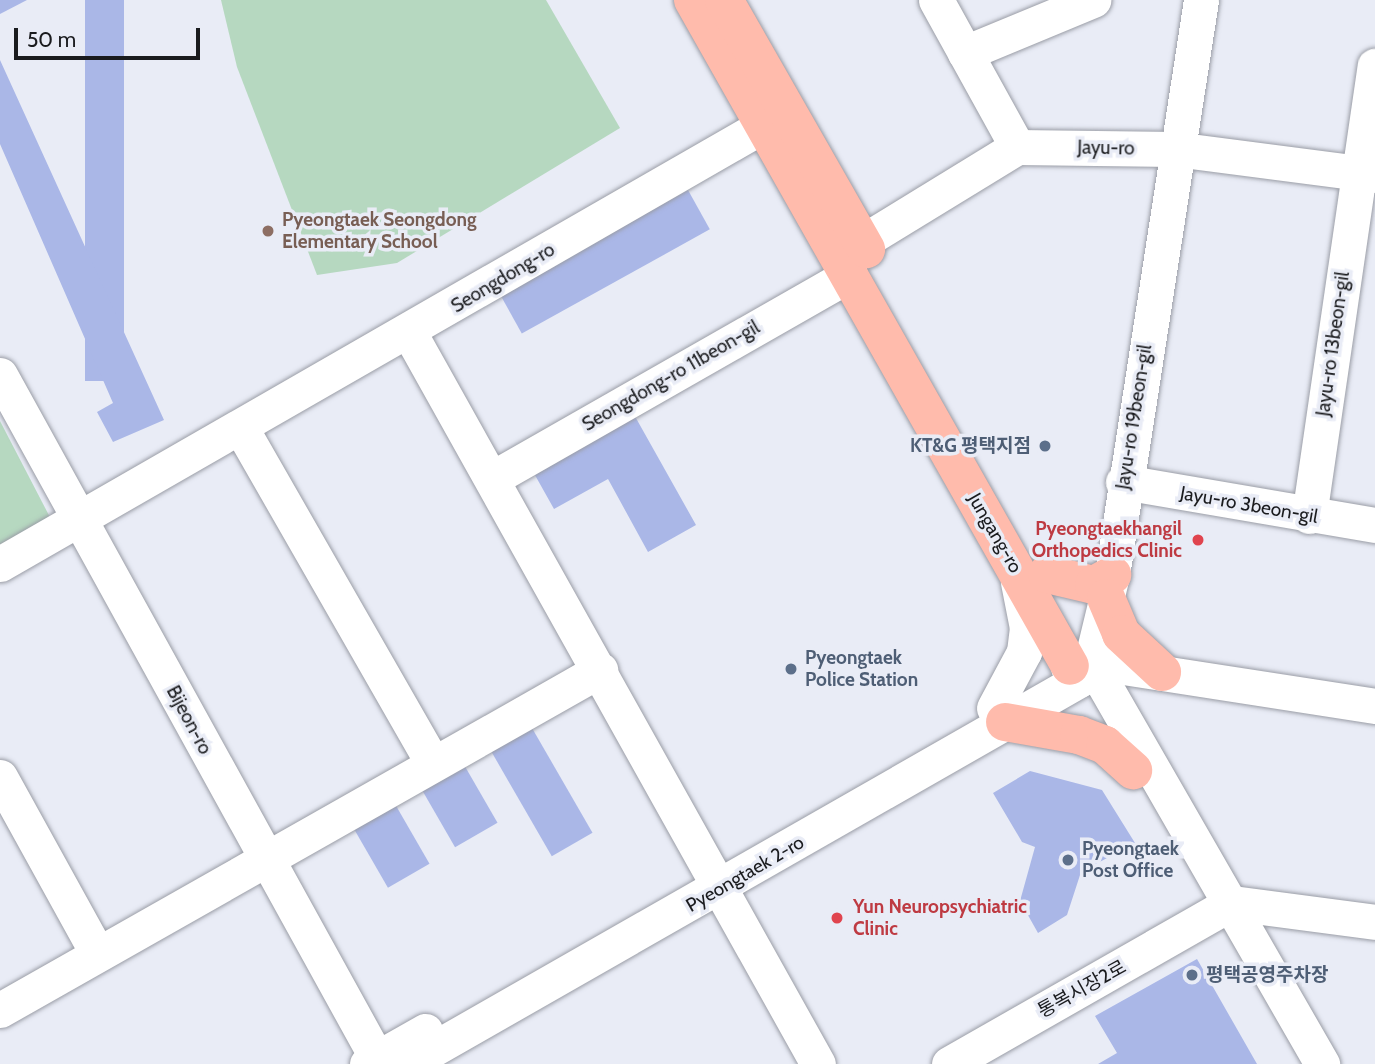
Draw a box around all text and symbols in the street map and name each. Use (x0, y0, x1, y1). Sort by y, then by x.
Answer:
scale bar (18, 14, 203, 58)
text: 50 m (27, 27, 76, 52)
street label: Jayu-ro (1077, 136, 1135, 160)
place label: Pyeongtaek Seongdong Elementary School (282, 209, 476, 253)
marker: Pyeongtaek Seongdong Elementary School (260, 223, 276, 239)
street label: Seongdong-ro (447, 238, 559, 318)
street label: Jayu-ro 13beon-gil (1312, 270, 1354, 418)
street label: Seongdong-ro 11beon-gil (578, 316, 764, 436)
street label: Jayu-ro 19beon-gil (1111, 343, 1157, 491)
place label: KT&G 평택지점 (910, 435, 1031, 457)
marker: KT&G 평택지점 (1037, 438, 1053, 454)
street label: Jayu-ro 3beon-gil (1178, 482, 1320, 528)
street label: Jungang-ro (963, 489, 1027, 577)
place label: Pyeongtaekhangil Orthopedics Clinic (1032, 518, 1182, 562)
marker: Pyeongtaekhangil Orthopedics Clinic (1188, 530, 1208, 550)
place label: Pyeongtaek Police Station (805, 647, 918, 691)
marker: Pyeongtaek Police Station (783, 661, 799, 677)
street label: Bijeon-ro (161, 682, 217, 758)
street label: Pyeongtaek 2-ro (682, 831, 808, 917)
place label: Pyeongtaek Post Office (1082, 838, 1179, 882)
marker: Pyeongtaek Post Office (1060, 852, 1076, 868)
place label: Yun Neuropsychiatric Clinic (853, 896, 1027, 940)
marker: Yun Neuropsychiatric Clinic (827, 908, 847, 928)
street label: 통복시장2로 (1034, 955, 1130, 1023)
place label: 평택공영주차장 (1206, 964, 1328, 986)
marker: 평택공영주차장 (1184, 967, 1200, 983)

